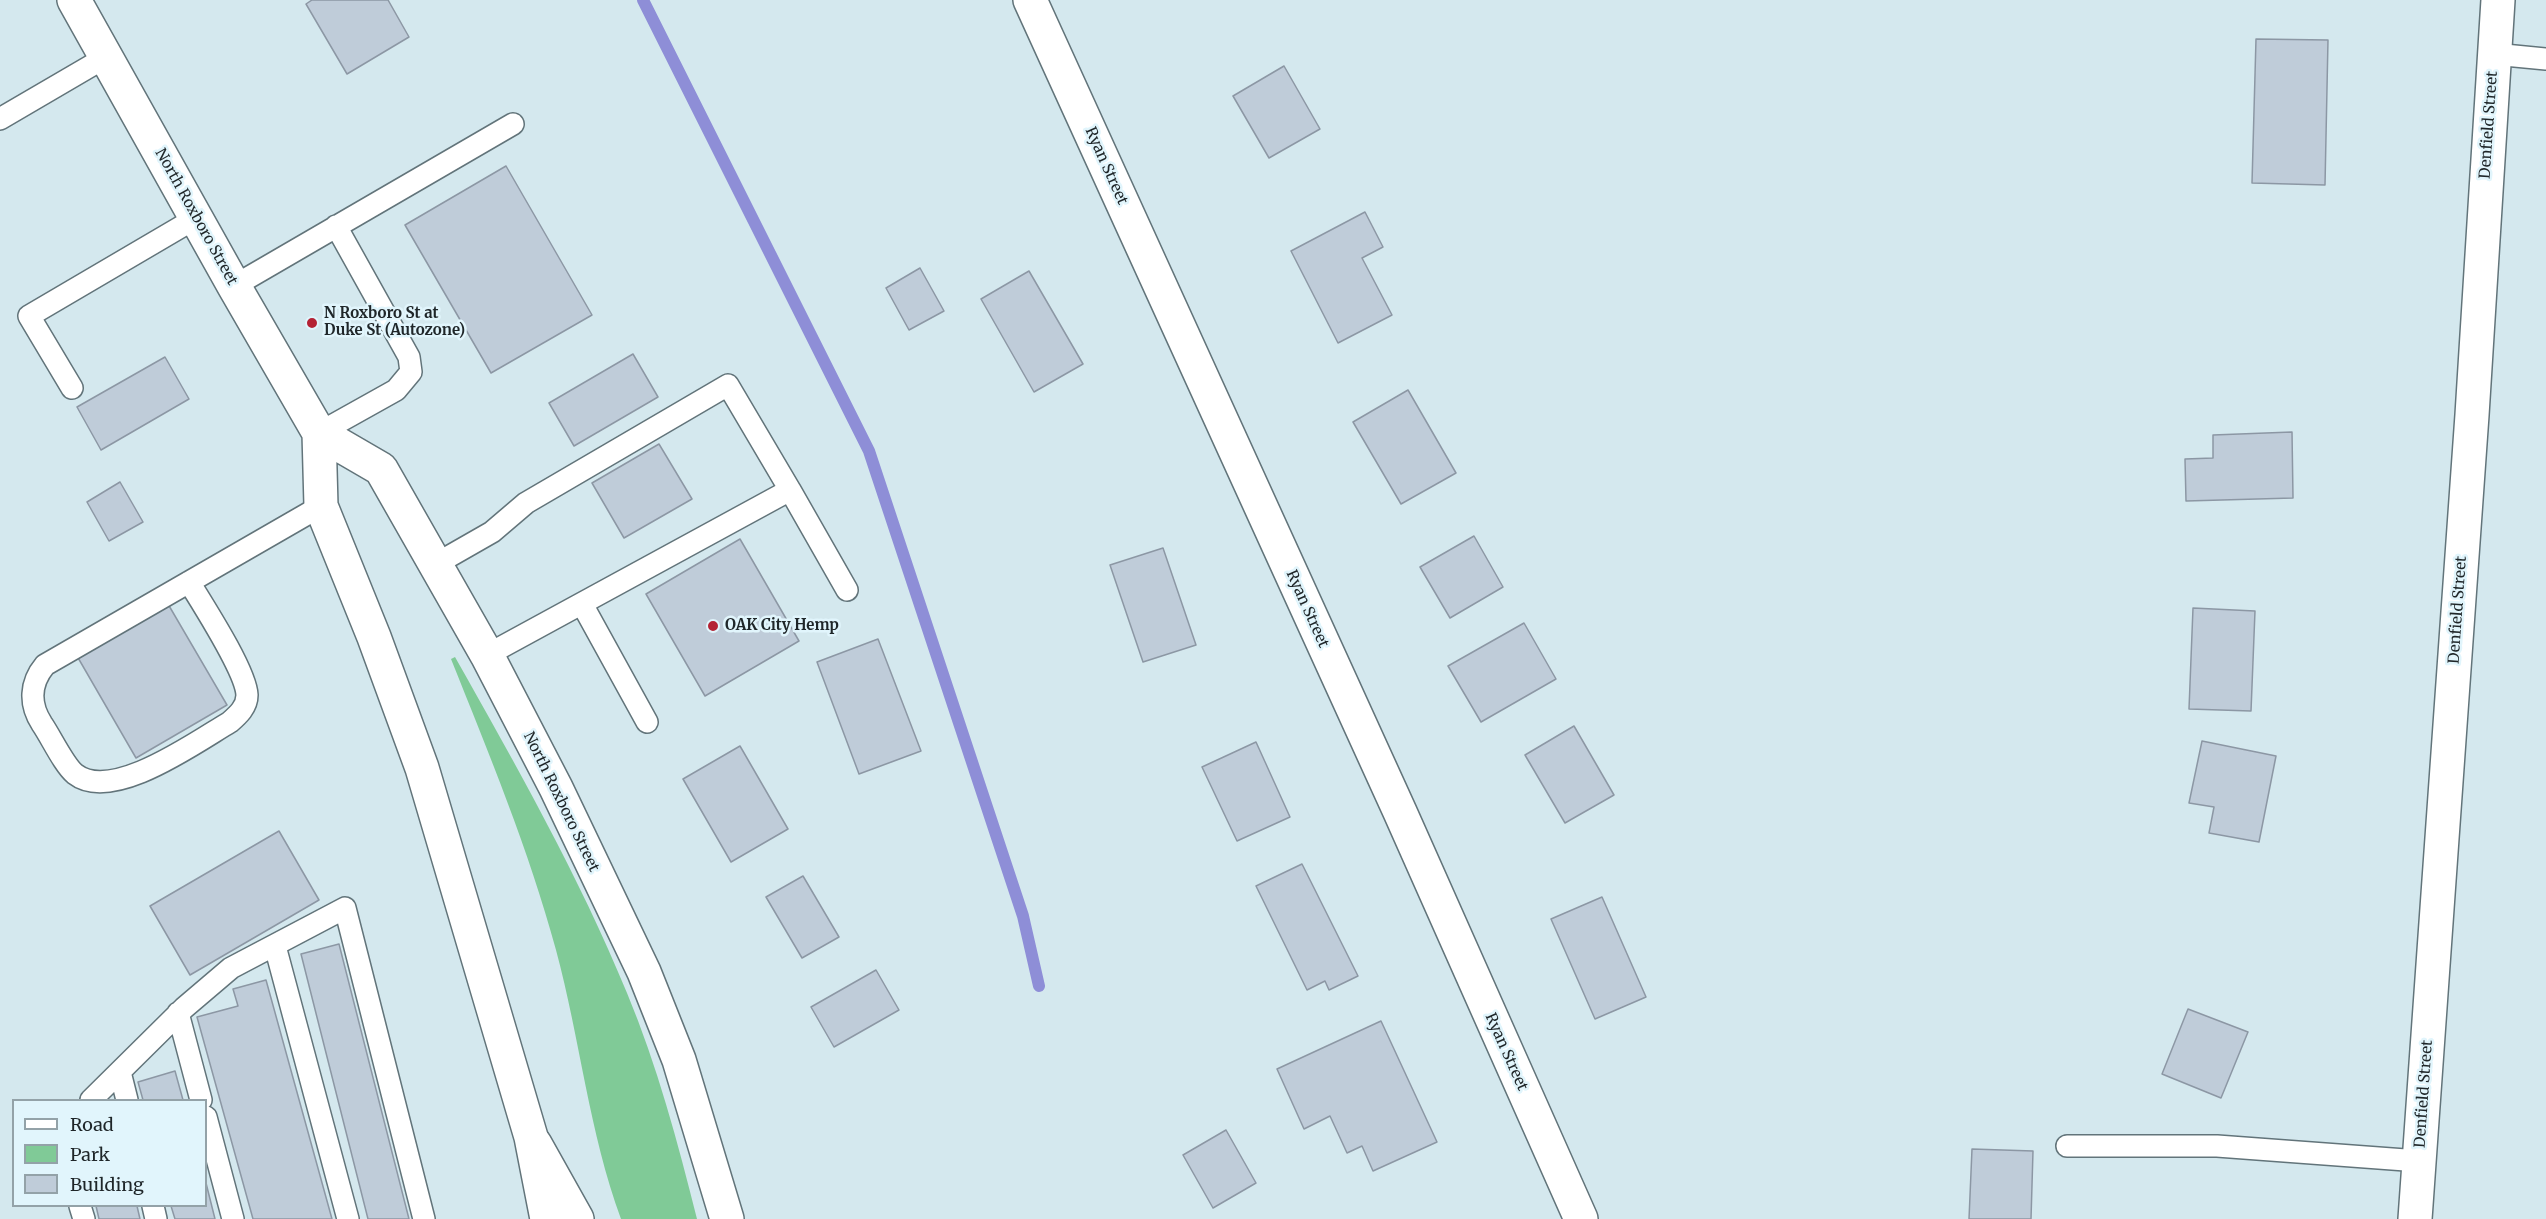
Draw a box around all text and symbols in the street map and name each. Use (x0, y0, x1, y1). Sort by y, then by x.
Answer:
street label: Denfield Street (2476, 71, 2502, 179)
street label: Ryan Street (1081, 124, 1131, 208)
street label: North Roxboro Street (151, 146, 241, 288)
place label: N Roxboro St at Duke St (Autozone) (324, 305, 465, 340)
marker: N Roxboro St at Duke St (Autozone) (305, 316, 319, 330)
street label: Denfield Street (2445, 556, 2471, 664)
street label: Ryan Street (1282, 567, 1332, 651)
place label: OAK City Hemp (725, 617, 839, 635)
marker: OAK City Hemp (706, 619, 720, 633)
street label: North Roxboro Street (519, 729, 603, 875)
street label: Ryan Street (1481, 1010, 1531, 1094)
street label: Denfield Street (2411, 1040, 2437, 1148)
legend (12, 1099, 207, 1207)
text: Road (70, 1113, 114, 1136)
text: Park (70, 1143, 110, 1166)
text: Building (70, 1173, 144, 1196)

